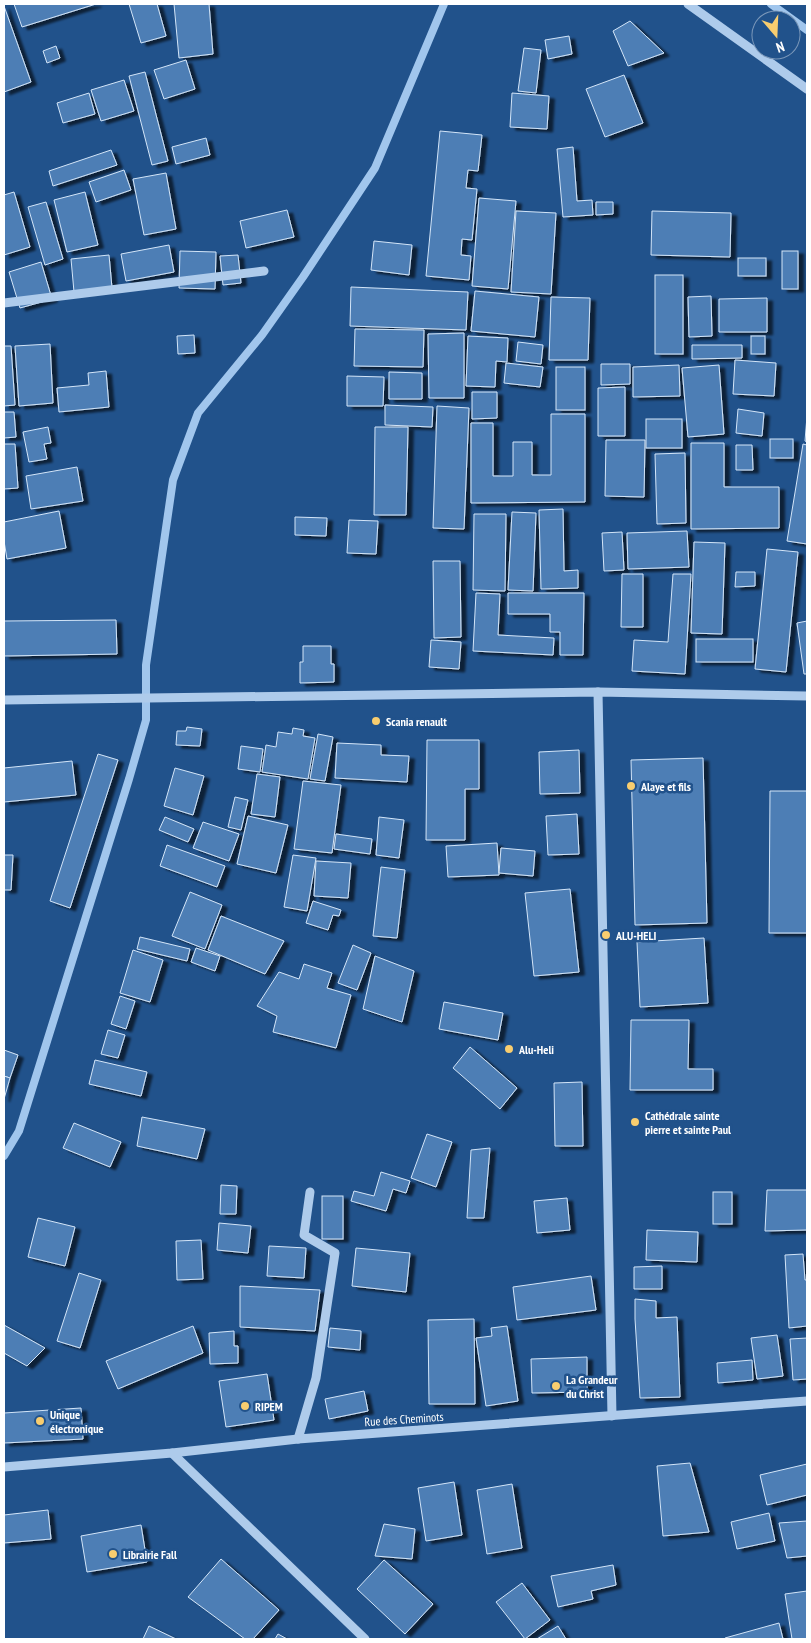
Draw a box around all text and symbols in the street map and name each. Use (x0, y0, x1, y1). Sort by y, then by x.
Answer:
north arrow (751, 10, 801, 60)
text: N (774, 38, 787, 57)
place label: Scania renault (386, 714, 447, 729)
marker: Scania renault (370, 715, 382, 727)
place label: Alaye et fils (640, 779, 691, 794)
marker: Alaye et fils (625, 780, 637, 792)
place label: ALU-HELI (615, 928, 657, 943)
marker: ALU-HELI (600, 929, 612, 941)
place label: Alu-Heli (518, 1042, 554, 1057)
marker: Alu-Heli (503, 1043, 515, 1055)
place label: Cathédrale sainte pierre et sainte Paul (645, 1108, 731, 1137)
marker: Cathédrale sainte pierre et sainte Paul (629, 1116, 641, 1128)
place label: La Grandeur du Christ (566, 1372, 618, 1401)
marker: La Grandeur du Christ (550, 1380, 562, 1392)
place label: RIPEM (255, 1399, 283, 1414)
marker: RIPEM (239, 1400, 251, 1412)
place label: Unique électronique (50, 1407, 104, 1436)
street label: Rue des Cheminots (364, 1409, 444, 1429)
marker: Unique électronique (34, 1415, 46, 1427)
place label: Librairie Fall (123, 1547, 177, 1562)
marker: Librairie Fall (107, 1548, 119, 1560)

